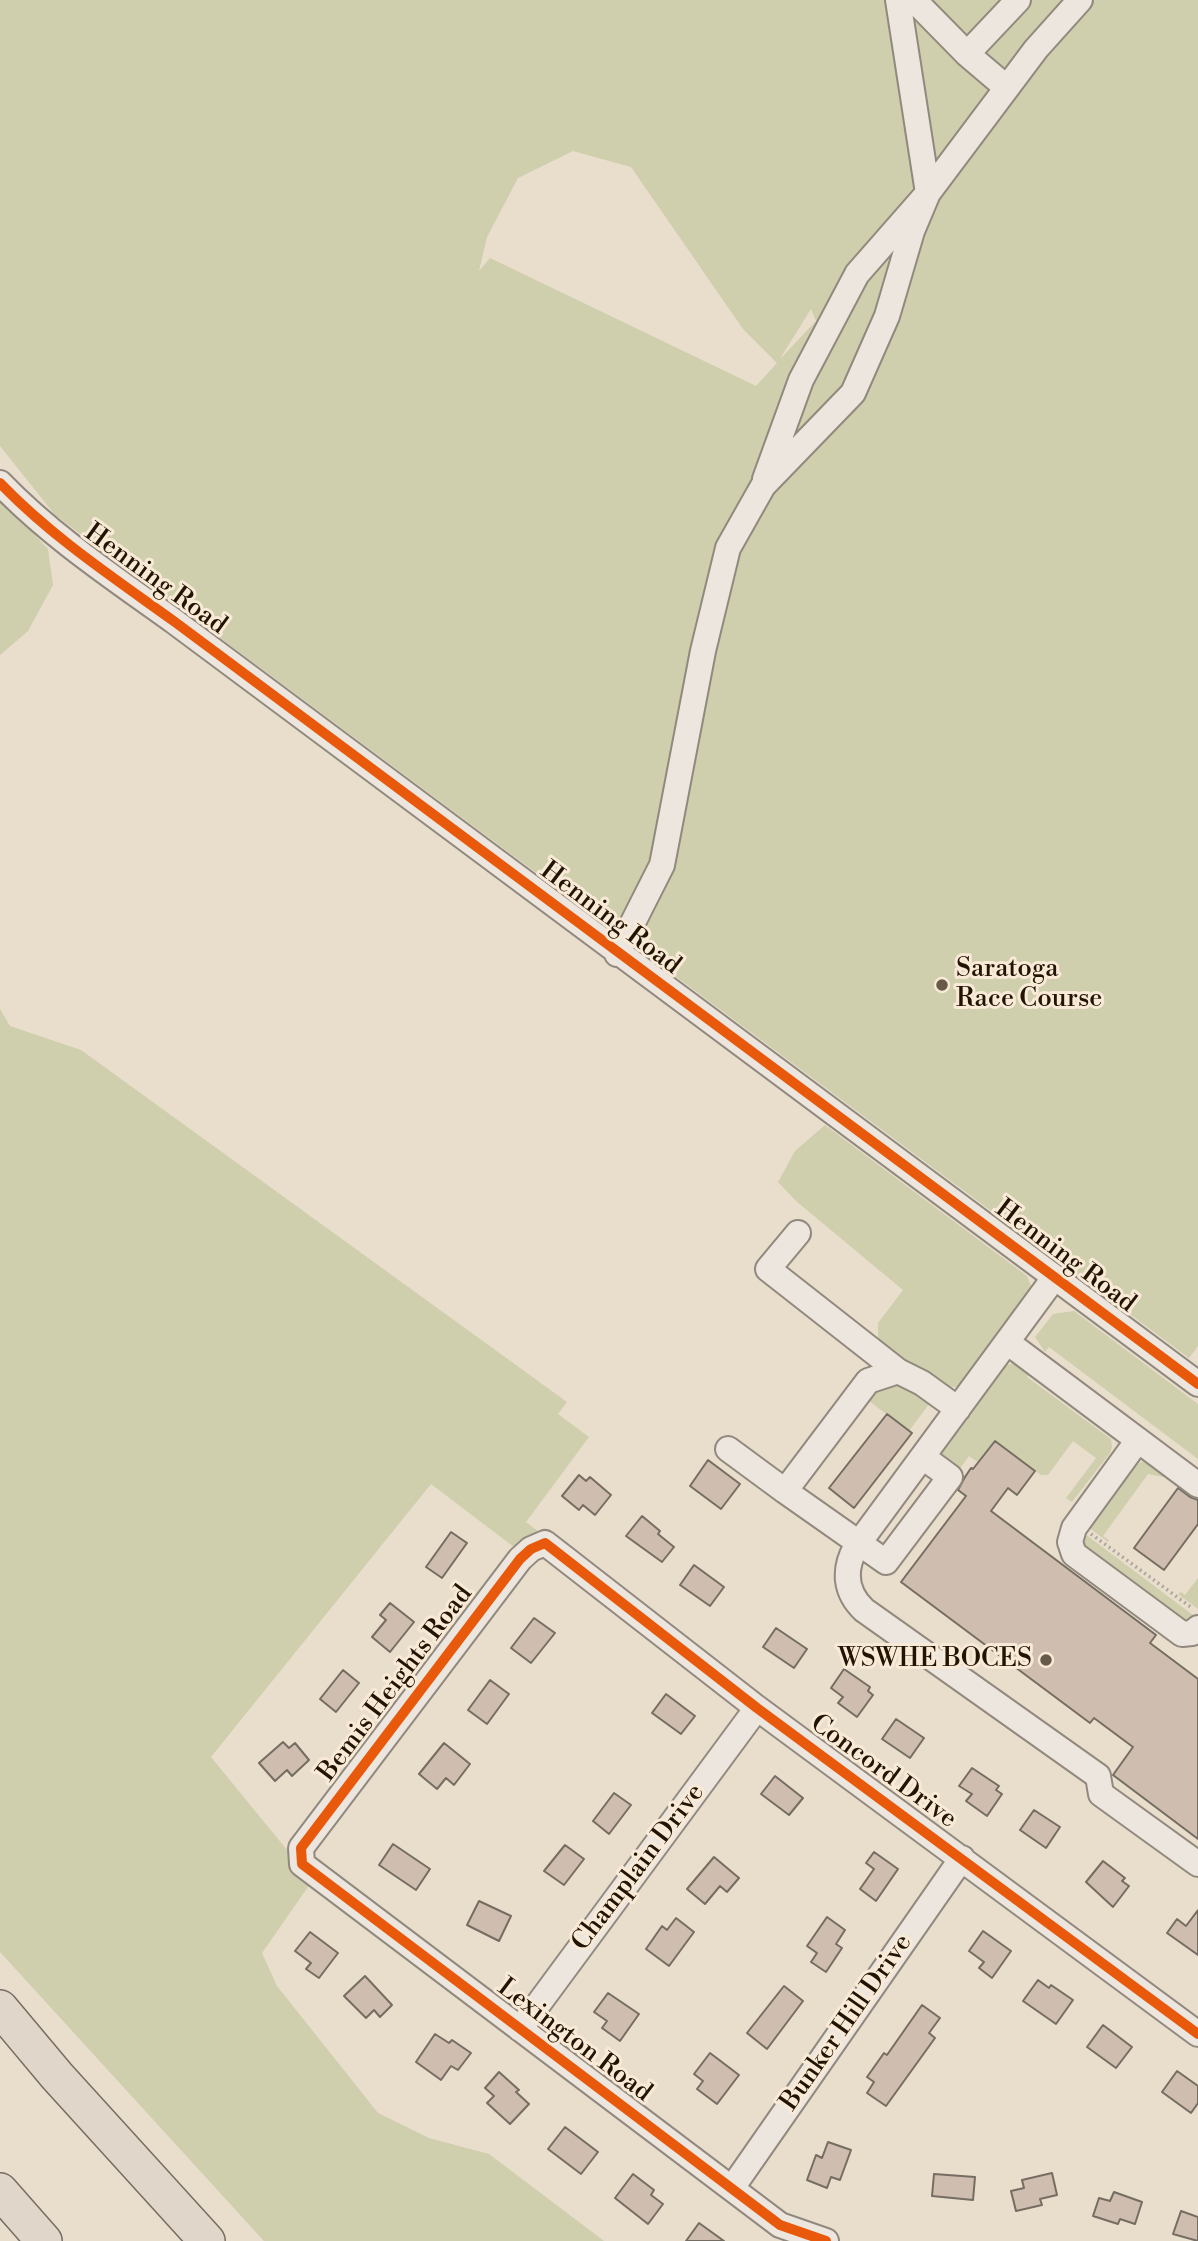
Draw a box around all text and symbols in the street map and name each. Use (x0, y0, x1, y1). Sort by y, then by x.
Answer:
street label: Henning Road (78, 518, 232, 642)
street label: Henning Road (533, 856, 687, 982)
place label: Saratoga Race Course (956, 954, 1102, 1016)
marker: Saratoga Race Course (934, 977, 950, 993)
street label: Henning Road (988, 1194, 1142, 1320)
street label: Bemis Heights Road (312, 1580, 480, 1788)
place label: WSWHE BOCES (838, 1644, 1032, 1676)
marker: WSWHE BOCES (1038, 1652, 1054, 1668)
street label: Concord Drive (804, 1709, 962, 1835)
street label: Champlain Drive (566, 1778, 712, 1958)
street label: Bunker Hill Drive (775, 1929, 919, 2117)
street label: Lexington Road (491, 1973, 657, 2109)

